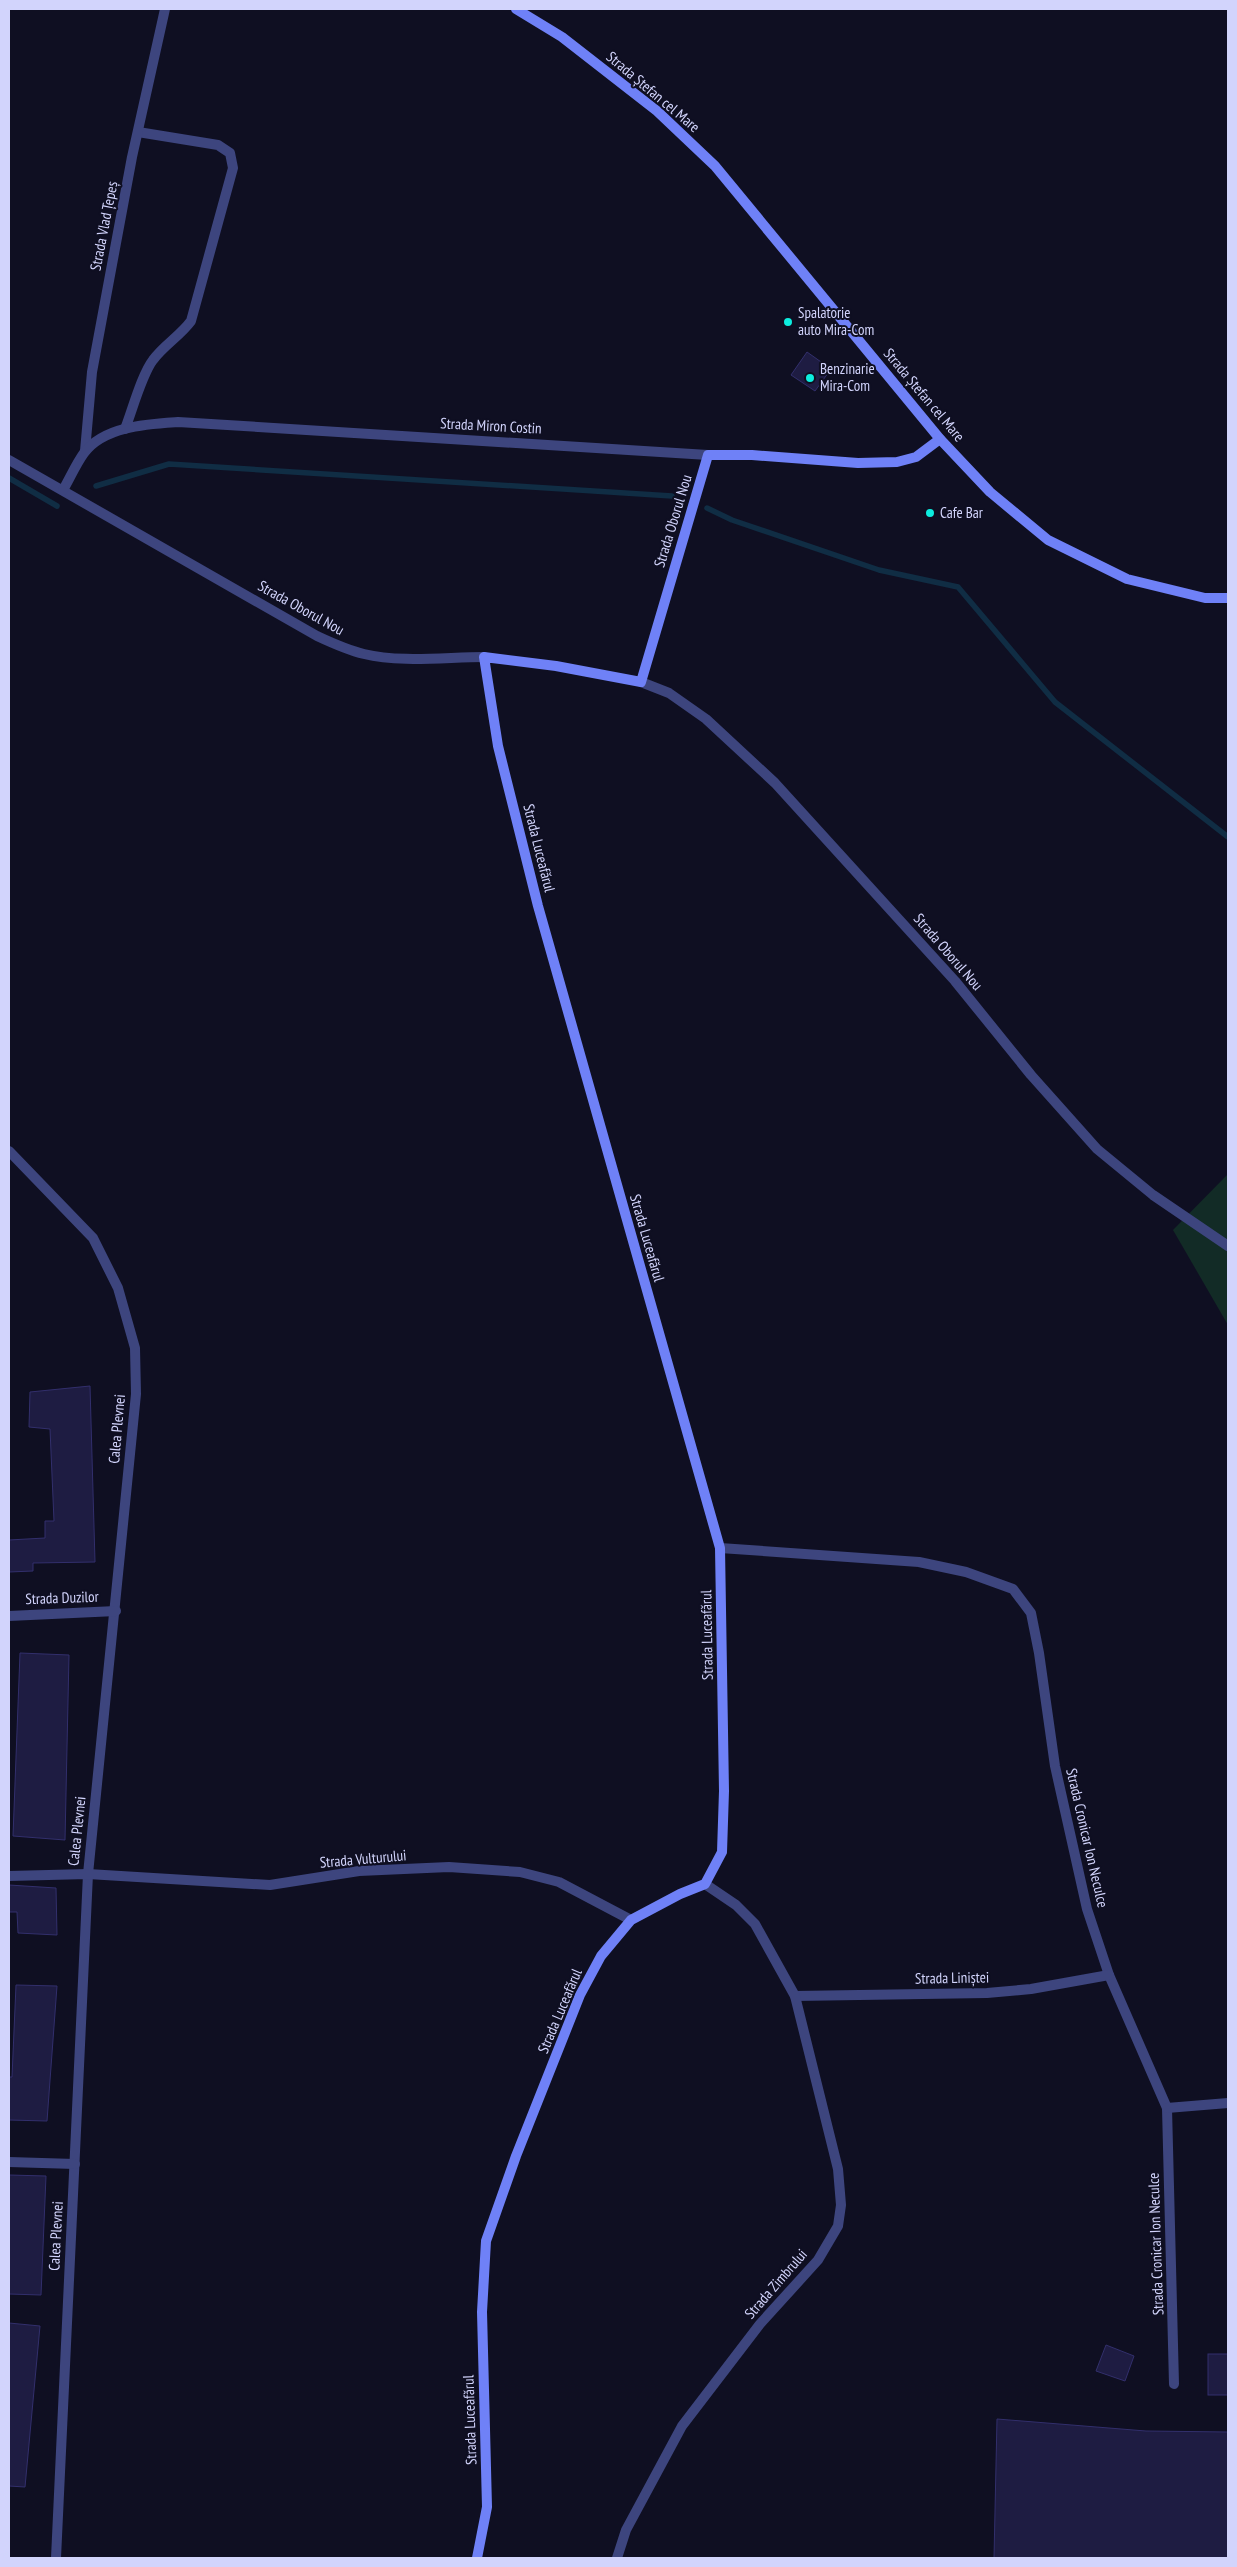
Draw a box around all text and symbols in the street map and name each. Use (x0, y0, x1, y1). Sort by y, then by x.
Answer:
street label: Strada Ștefan cel Mare (603, 47, 704, 136)
street label: Strada Vlad Țepeș (86, 180, 122, 272)
place label: Spalatorie auto Mira-Com (798, 303, 874, 339)
marker: Spalatorie auto Mira-Com (782, 316, 794, 328)
street label: Strada Ștefan cel Mare (880, 344, 969, 445)
place label: Benzinarie Mira-Com (820, 359, 875, 395)
marker: Benzinarie Mira-Com (804, 372, 816, 384)
street label: Strada Miron Costin (440, 413, 542, 438)
street label: Strada Oborul Nou (649, 472, 696, 569)
place label: Cafe Bar (940, 503, 984, 522)
marker: Cafe Bar (924, 507, 936, 519)
street label: Strada Oborul Nou (255, 576, 348, 639)
street label: Strada Luceafărul (519, 802, 560, 894)
street label: Strada Oborul Nou (910, 909, 987, 994)
street label: Strada Luceafărul (626, 1192, 669, 1284)
street label: Calea Plevnei (104, 1393, 129, 1464)
street label: Strada Duzilor (25, 1587, 100, 1608)
street label: Strada Luceafărul (696, 1589, 717, 1680)
street label: Strada Cronicar Ion Neculce (1062, 1766, 1113, 1909)
street label: Calea Plevnei (63, 1795, 90, 1867)
street label: Strada Vulturului (319, 1845, 407, 1872)
street label: Strada Luceafărul (533, 1965, 586, 2056)
street label: Strada Liniștei (915, 1967, 989, 1988)
street label: Strada Cronicar Ion Neculce (1144, 2172, 1167, 2316)
street label: Calea Plevnei (44, 2201, 67, 2271)
street label: Strada Zimbrului (740, 2245, 811, 2322)
street label: Strada Luceafărul (458, 2374, 481, 2465)

